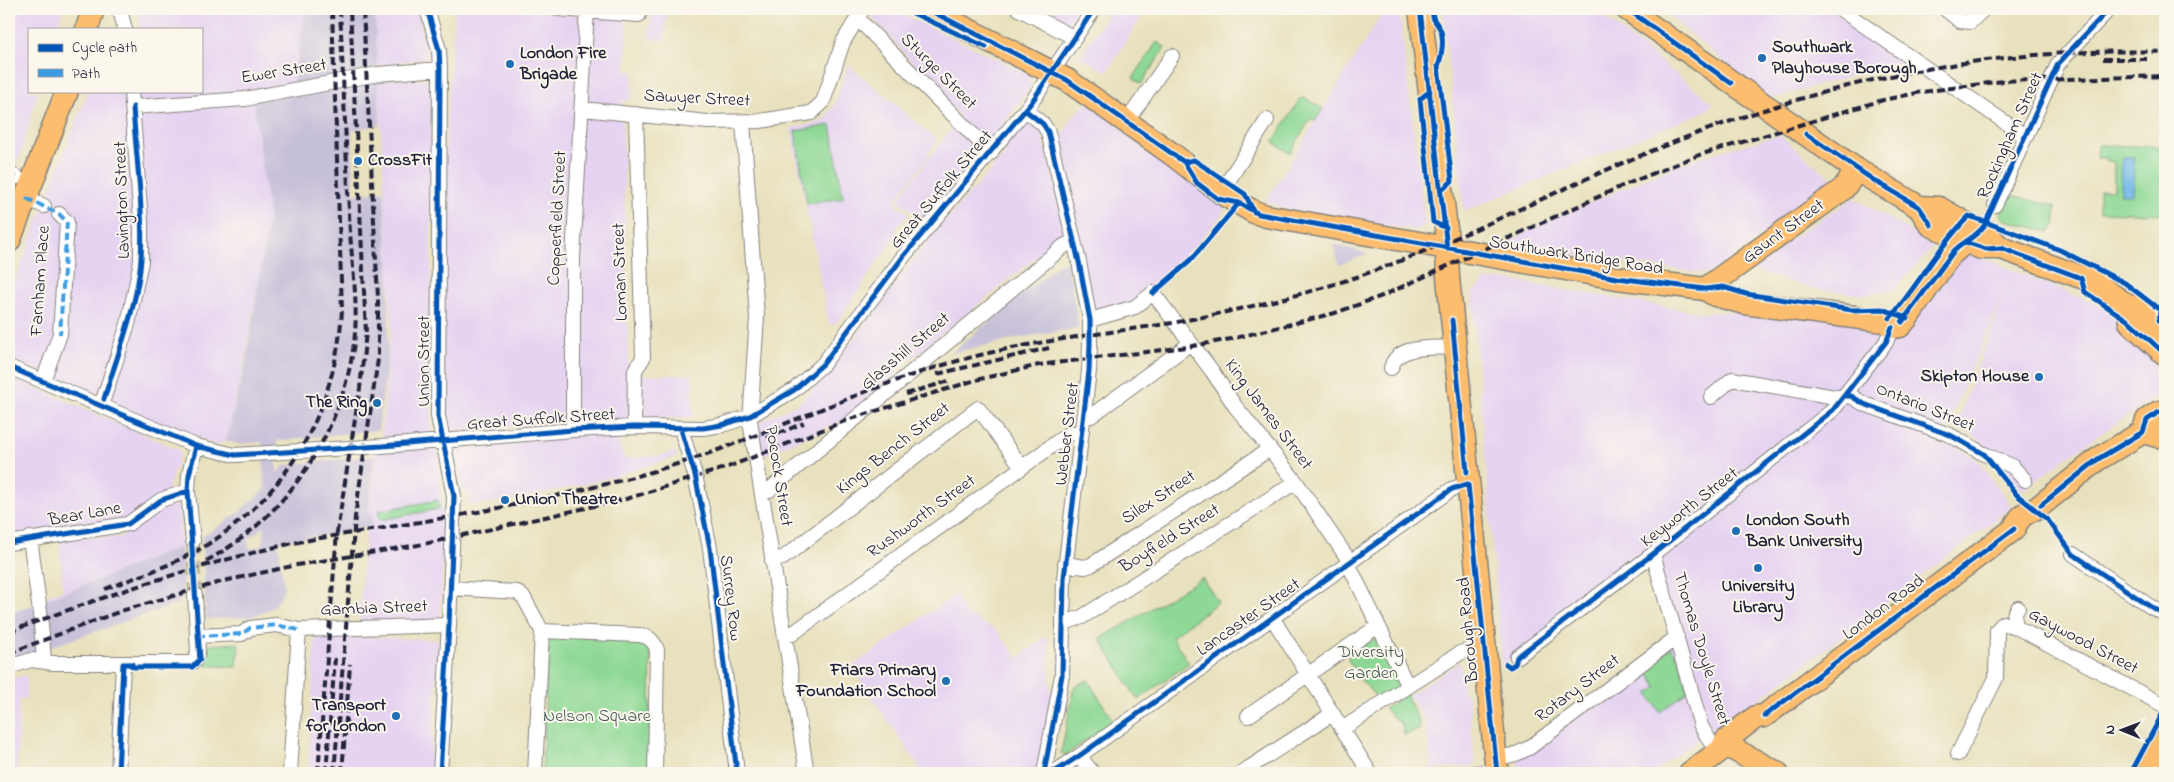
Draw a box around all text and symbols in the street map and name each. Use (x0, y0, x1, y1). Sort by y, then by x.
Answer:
legend (28, 28, 202, 92)
street label: Sturge Street (893, 28, 982, 117)
place label: Southwark Playhouse Borough (1772, 35, 1917, 83)
text: Cycle path (72, 37, 137, 60)
place label: London Fire Brigade (519, 41, 607, 89)
street label: Ewer Street (239, 52, 329, 92)
marker: Southwark Playhouse Borough (1756, 52, 1768, 64)
marker: London Fire Brigade (504, 58, 516, 70)
text: Path (72, 63, 100, 85)
street label: Rockingham Street (1971, 68, 2052, 204)
street label: Sawyer Street (643, 83, 751, 115)
street label: Great Suffolk Street (884, 125, 1000, 255)
street label: Lavington Street (108, 141, 139, 259)
place label: CrossFit (368, 148, 433, 174)
street label: Copperfield Street (541, 150, 575, 286)
marker: CrossFit (352, 155, 364, 167)
street label: Gaunt Street (1738, 193, 1830, 271)
street label: Loman Street (606, 222, 636, 322)
street label: Farnham Place (24, 224, 58, 338)
street label: Southwark Bridge Road (1487, 229, 1665, 284)
street label: Glasshill Street (855, 307, 957, 397)
street label: Union Street (412, 315, 438, 407)
street label: King James Street (1217, 354, 1318, 477)
place label: Skipton House (1920, 364, 2030, 390)
marker: Skipton House (2033, 371, 2045, 383)
street label: Ontario Street (1872, 376, 1978, 440)
street label: Webber Street (1049, 381, 1087, 487)
place label: The Ring (305, 390, 367, 417)
street label: Kings Bench Street (832, 396, 957, 503)
marker: The Ring (371, 397, 383, 409)
street label: Great Suffolk Street (466, 402, 616, 438)
street label: Pocock Street (757, 424, 799, 528)
street label: Keyworth Street (1636, 461, 1744, 555)
street label: Silex Street (1117, 464, 1201, 532)
street label: Rushworth Street (862, 469, 982, 565)
place label: Union Theatre (515, 487, 618, 513)
marker: Union Theatre (499, 494, 511, 506)
street label: Bear Lane (46, 496, 124, 534)
street label: Boyfield Street (1114, 498, 1225, 581)
place label: London South Bank University (1745, 508, 1862, 556)
marker: London South Bank University (1730, 525, 1742, 537)
street label: Surrey Row (712, 553, 748, 643)
marker: University Library (1752, 562, 1764, 574)
street label: London Road (1837, 568, 1931, 648)
street label: Thomas Doyle Street (1665, 569, 1737, 729)
street label: Lancaster Street (1192, 572, 1306, 664)
place label: University Library (1721, 574, 1795, 622)
street label: Borough Road (1451, 576, 1488, 685)
street label: Gambia Street (320, 594, 428, 624)
street label: Gaywood Street (2023, 602, 2143, 682)
park label: Diversity Garden (1337, 640, 1404, 687)
street label: Rotary Street (1530, 648, 1626, 730)
place label: Friars Primary Foundation School (795, 658, 936, 705)
marker: Friars Primary Foundation School (940, 675, 952, 687)
place label: Transport for London (305, 693, 387, 740)
park label: Nelson Square (543, 704, 652, 730)
north arrow (2096, 704, 2146, 754)
marker: Transport for London (390, 710, 402, 722)
text: N (2100, 725, 2121, 735)

